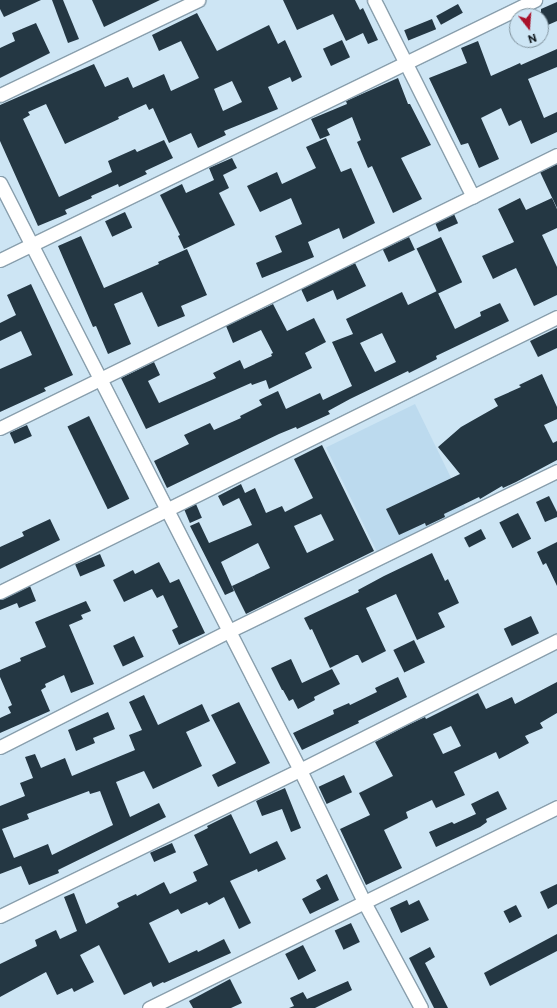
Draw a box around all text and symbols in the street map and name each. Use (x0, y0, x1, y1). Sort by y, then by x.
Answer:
north arrow (509, 8, 549, 48)
text: N (527, 32, 538, 46)

